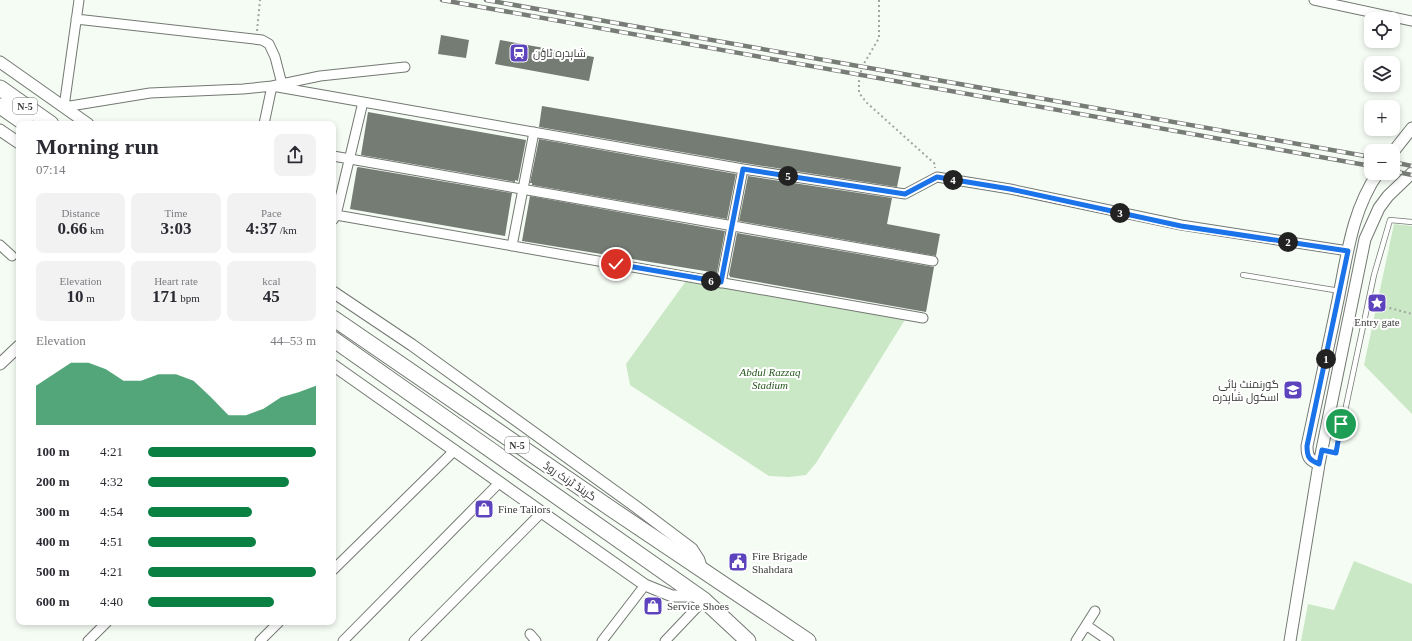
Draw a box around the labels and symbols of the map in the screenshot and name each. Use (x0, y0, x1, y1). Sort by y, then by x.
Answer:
station icon: شاہدرہ ٹاؤن (508, 42, 530, 64)
place label: شاہدرہ ٹاؤن (533, 47, 586, 61)
road number: N-5 (13, 98, 37, 114)
pin: 5 (778, 166, 798, 186)
pin: 4 (943, 170, 963, 190)
pin: 3 (1110, 203, 1130, 223)
pin: 2 (1278, 232, 1298, 252)
pin (599, 247, 633, 281)
pin: 6 (701, 271, 721, 291)
place icon: Entry gate (1366, 292, 1388, 314)
place label: Entry gate (1354, 316, 1400, 328)
pin: 1 (1316, 349, 1336, 369)
park label: Abdul Razzaq Stadium (739, 366, 801, 391)
place label: گورنمنٹ ہائی اسکول شاہدرہ (1213, 378, 1279, 405)
school or university icon: گورنمنٹ ہائی اسکول شاہدرہ (1282, 379, 1304, 401)
pin (1324, 407, 1358, 441)
road number: N-5 (505, 437, 529, 453)
street label: گرینڈ ٹرنک روڈ (541, 459, 598, 504)
shop icon: Fine Tailors (473, 498, 495, 520)
place label: Fine Tailors (498, 503, 551, 515)
place label: Fire Brigade Shahdara (752, 550, 807, 575)
public building icon: Fire Brigade Shahdara (727, 551, 749, 573)
shop icon: Service Shoes (642, 595, 664, 617)
place label: Service Shoes (667, 600, 729, 612)

